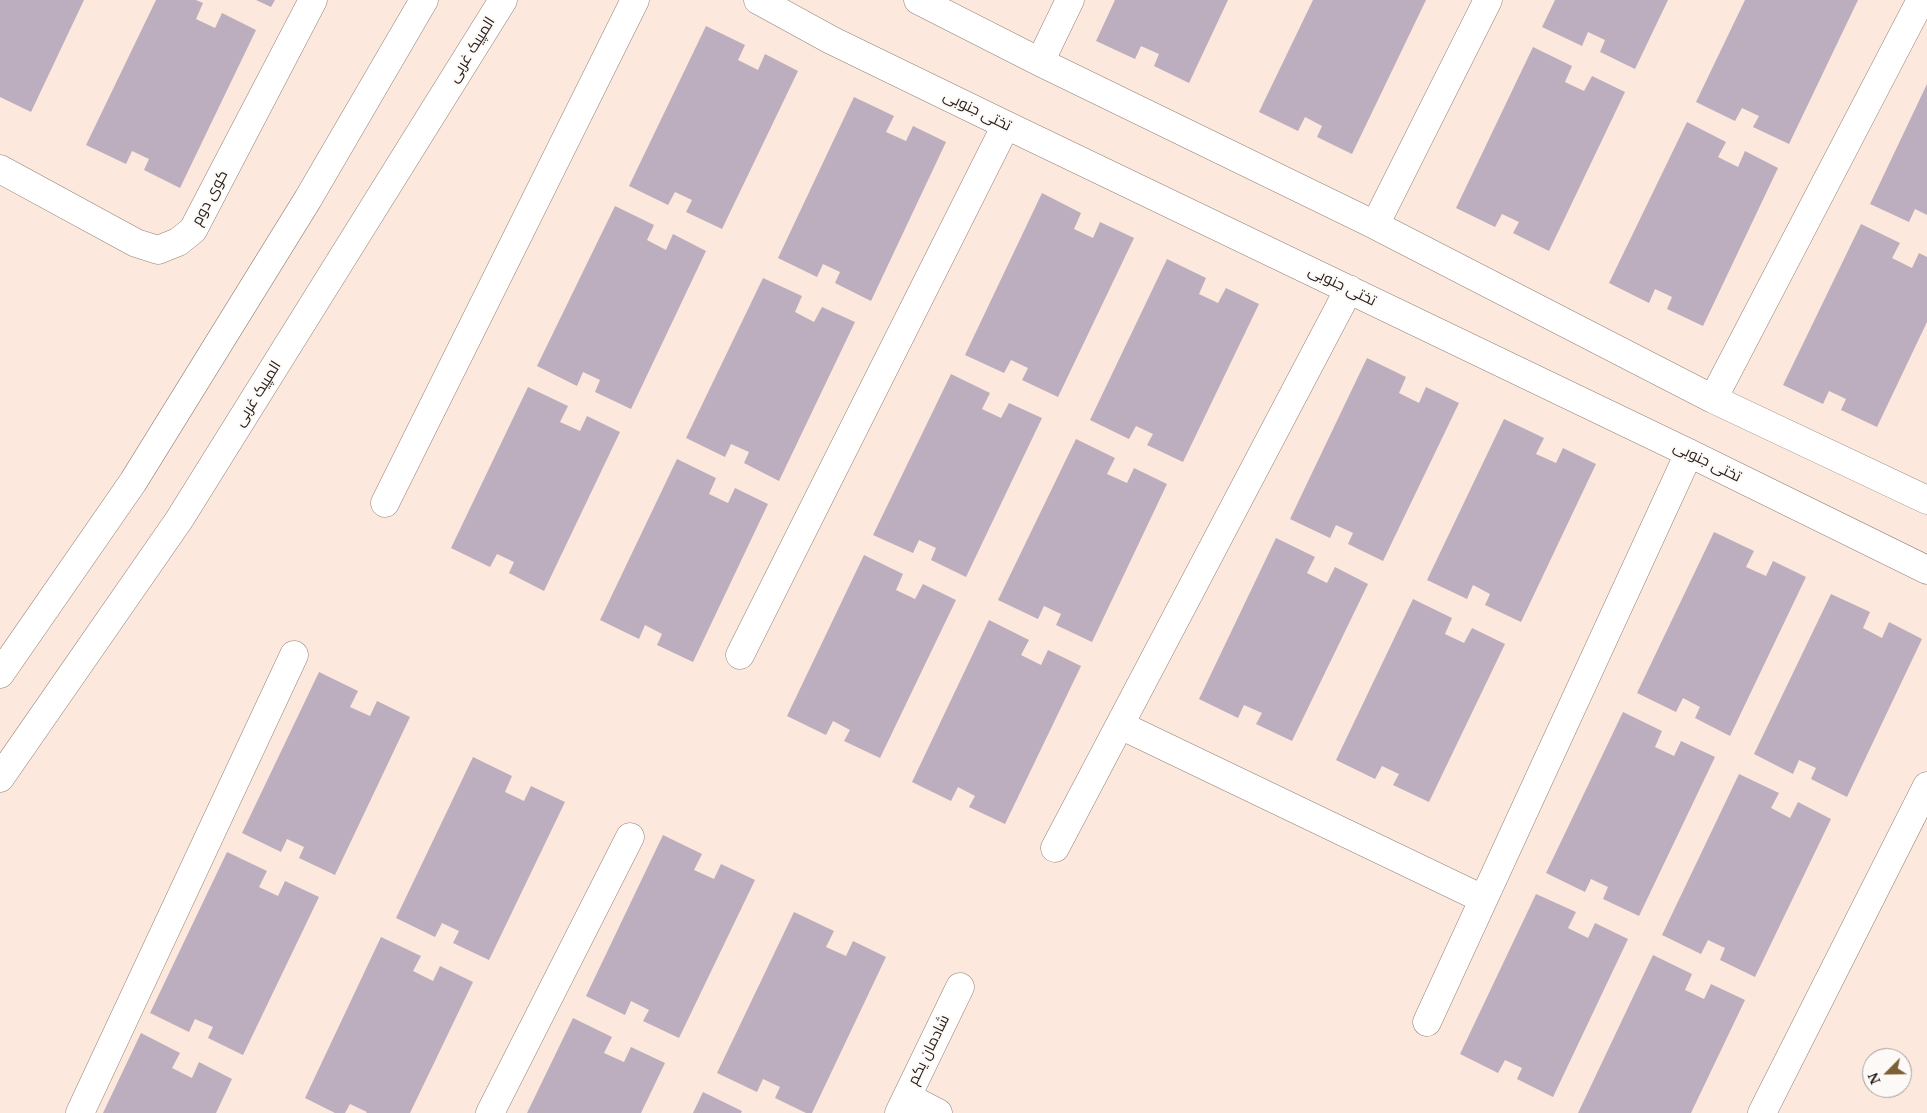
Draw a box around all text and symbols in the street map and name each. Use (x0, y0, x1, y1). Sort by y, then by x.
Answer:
street label: المپیک غربی (445, 14, 499, 86)
street label: تختی جنوبی (940, 87, 1014, 135)
street label: کوی دوم (188, 167, 232, 229)
street label: تختی جنوبی (1305, 262, 1379, 310)
street label: المپیک غربی (231, 358, 285, 430)
street label: تختی جنوبی (1670, 438, 1744, 486)
street label: شادمان یکم (904, 1012, 954, 1088)
north arrow (1862, 1048, 1912, 1098)
text: N (1863, 1070, 1885, 1087)

